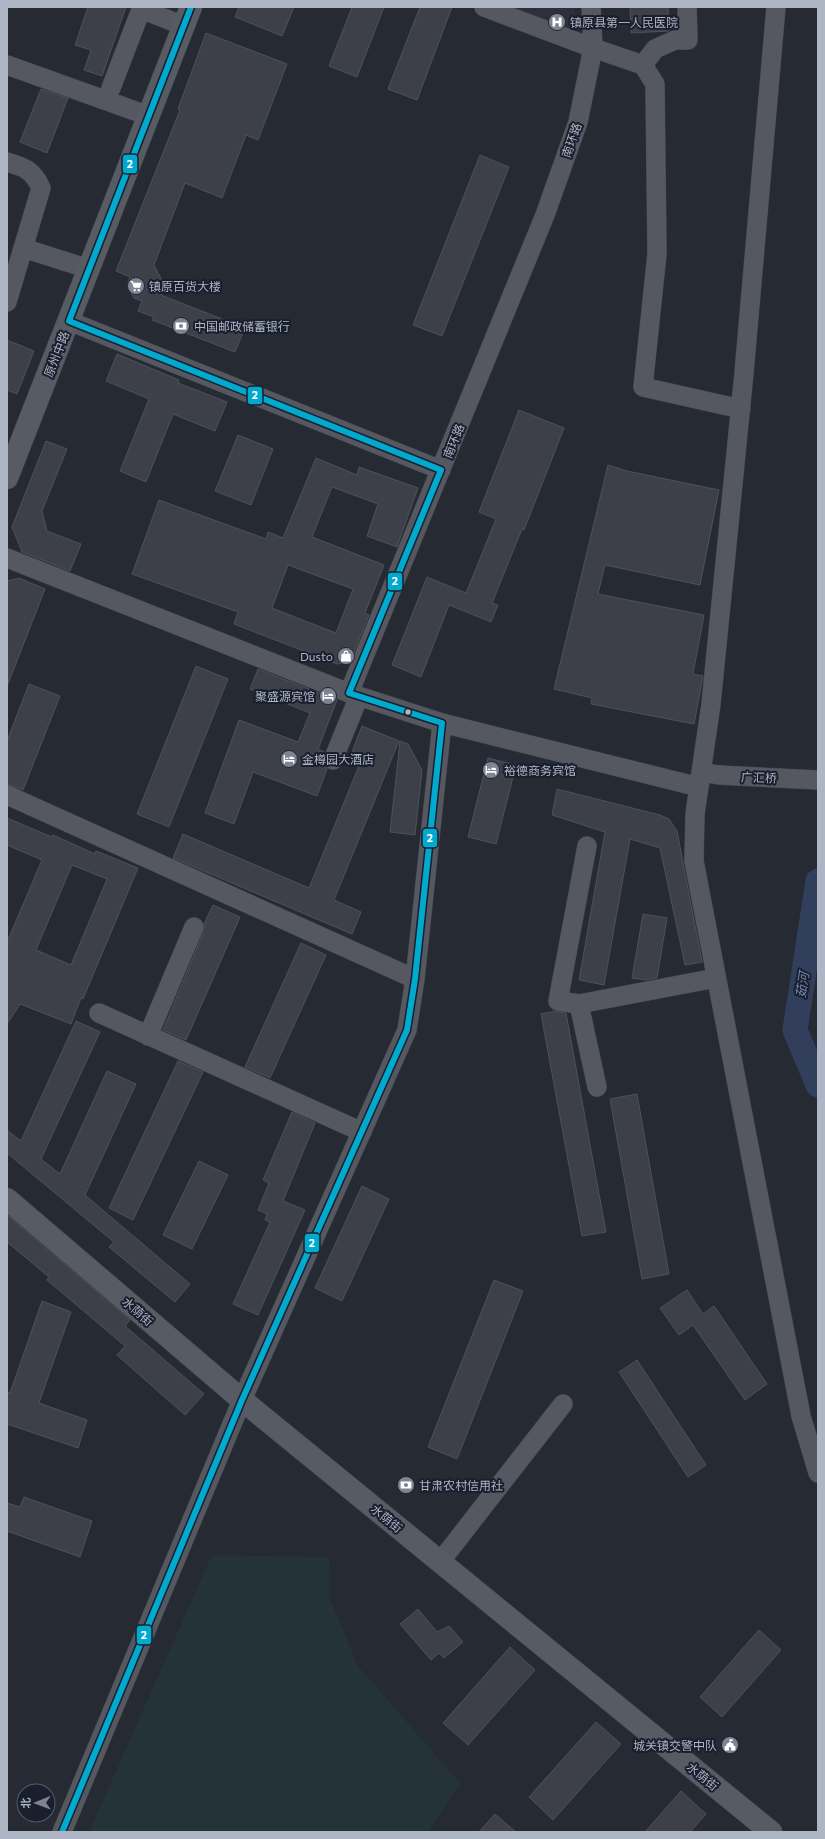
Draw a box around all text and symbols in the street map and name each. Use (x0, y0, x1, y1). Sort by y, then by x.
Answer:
hospital icon: 镇原县第一人民医院 (547, 12, 567, 32)
place label: 镇原县第一人民医院 (570, 15, 678, 29)
street label: 南环路 (559, 121, 583, 159)
line badge: 2 (122, 154, 138, 174)
text: 2 (127, 157, 133, 170)
supermarket icon: 镇原百货大楼 (126, 276, 146, 296)
place label: 镇原百货大楼 (149, 279, 221, 293)
bank icon: 中国邮政储蓄银行 (171, 316, 191, 336)
place label: 中国邮政储蓄银行 (194, 319, 290, 333)
street label: 原州中路 (41, 329, 71, 379)
line badge: 2 (247, 386, 263, 405)
text: 2 (252, 388, 258, 401)
street label: 南环路 (440, 422, 466, 460)
line badge: 2 (387, 572, 403, 591)
text: 2 (392, 574, 398, 587)
shop icon: Dusto (336, 646, 356, 666)
place label: Dusto (300, 649, 333, 663)
hotel icon: 聚盛源宾馆 (318, 686, 338, 706)
place label: 聚盛源宾馆 (255, 689, 315, 703)
unlabelled marker (403, 707, 413, 717)
hotel icon: 金樽园大酒店 (279, 749, 299, 769)
place label: 金樽园大酒店 (302, 752, 374, 766)
hotel icon: 裕德商务宾馆 (481, 760, 501, 780)
place label: 裕德商务宾馆 (504, 763, 576, 777)
street label: 广汇桥 (741, 769, 777, 785)
line badge: 2 (422, 828, 438, 848)
text: 2 (427, 831, 433, 844)
water label: 茹河 (792, 968, 812, 999)
line badge: 2 (304, 1233, 320, 1253)
text: 2 (309, 1236, 315, 1249)
street label: 水荫街 (120, 1294, 156, 1328)
bank icon: 甘肃农村信用社 (396, 1475, 416, 1495)
place label: 甘肃农村信用社 (419, 1478, 503, 1492)
street label: 水荫街 (369, 1501, 405, 1535)
line badge: 2 (136, 1625, 152, 1645)
text: 2 (141, 1628, 147, 1641)
public building icon: 城关镇交警中队 (720, 1735, 740, 1755)
place label: 城关镇交警中队 (633, 1738, 717, 1752)
street label: 水荫街 (685, 1759, 721, 1793)
north arrow (16, 1783, 56, 1823)
text: 北 (19, 1798, 32, 1809)

